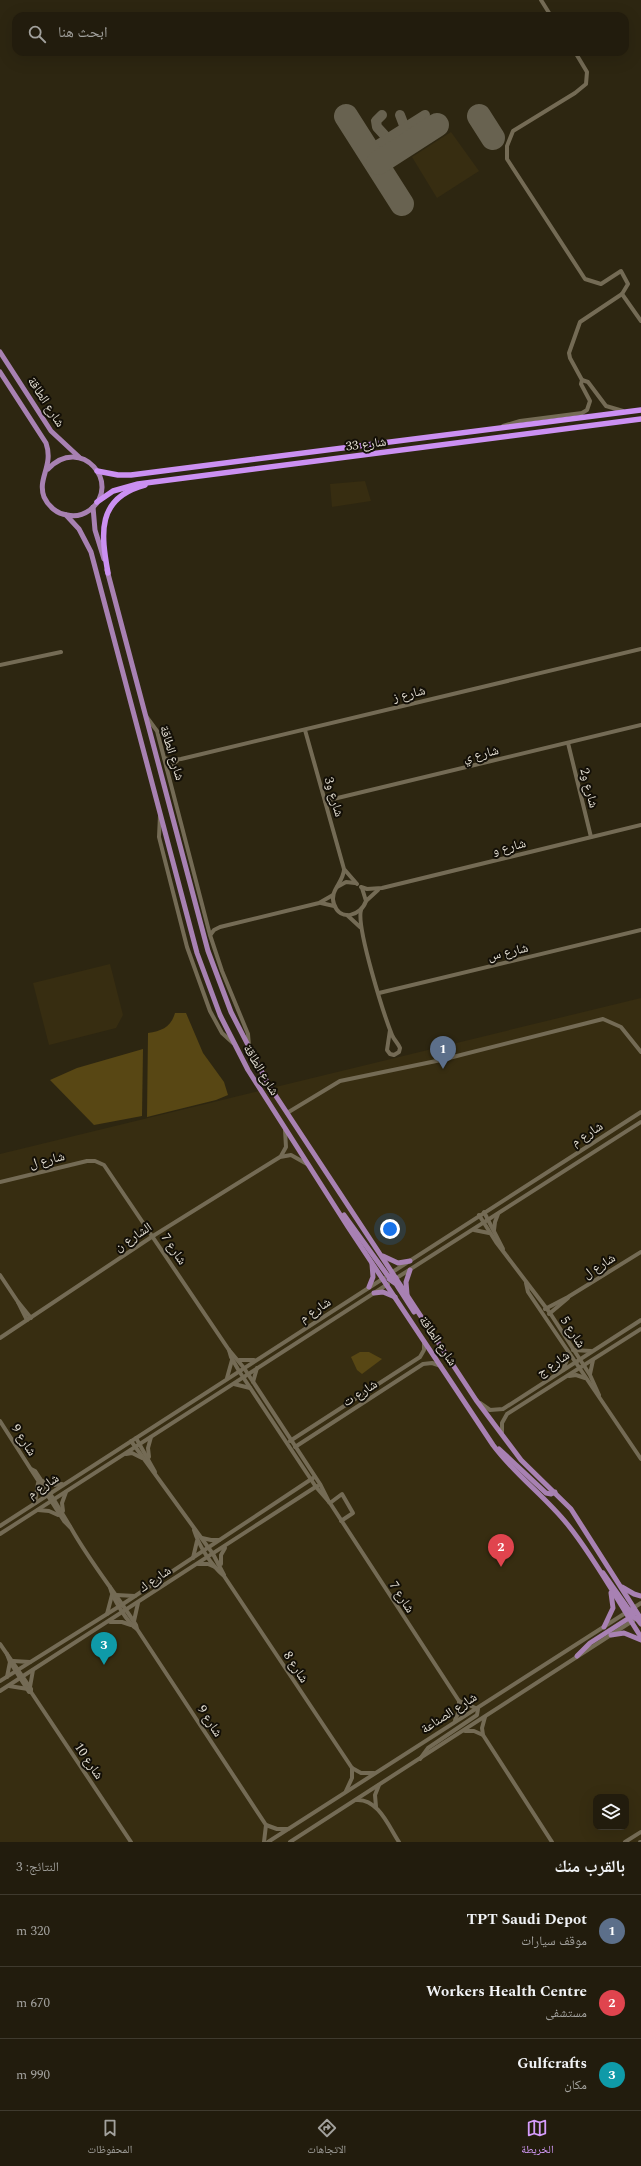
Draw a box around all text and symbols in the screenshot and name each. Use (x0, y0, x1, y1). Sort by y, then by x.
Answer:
search box (12, 12, 629, 56)
text: ابحث هنا (58, 21, 108, 44)
icon: search (26, 23, 48, 45)
street label: شارع الطاقة (22, 373, 70, 431)
street label: شارع 33 (344, 432, 388, 456)
street label: شارع ز (390, 680, 427, 708)
street label: شارع الطاقة (154, 723, 190, 783)
street label: شارع ي (461, 740, 501, 768)
street label: شارع و2 (574, 766, 604, 810)
street label: شارع و3 (319, 775, 349, 819)
street label: شارع و (490, 833, 528, 861)
street label: شارع س (486, 938, 530, 966)
pin: 1 (430, 1036, 456, 1069)
street label: شارع الطاقة (238, 1041, 284, 1099)
street label: شارع م (567, 1116, 607, 1152)
street label: شارع ل (27, 1146, 67, 1174)
street label: الشارع ن (110, 1217, 156, 1257)
your location (380, 1219, 400, 1239)
street label: شارع 7 (156, 1229, 192, 1269)
street label: شارع ل (579, 1248, 619, 1284)
street label: شارع م (295, 1292, 335, 1328)
street label: شارع الطاقة (414, 1312, 462, 1370)
street label: شارع 5 (555, 1312, 591, 1352)
street label: شارع ج (532, 1346, 574, 1382)
street label: شارع ت (339, 1374, 381, 1412)
street label: شارع 9 (6, 1420, 42, 1460)
street label: شارع م (23, 1468, 63, 1504)
pin: 2 (488, 1534, 514, 1567)
street label: شارع ك (135, 1561, 175, 1597)
street label: شارع 7 (384, 1577, 420, 1617)
pin: 3 (91, 1632, 117, 1665)
street label: شارع 8 (278, 1647, 314, 1687)
street label: شارع الصناعة (417, 1687, 481, 1739)
street label: شارع 9 (192, 1701, 228, 1741)
street label: شارع 10 (69, 1738, 109, 1784)
map controls (593, 1794, 629, 1830)
button: layers (593, 1794, 629, 1830)
text: بالقرب منك (554, 1854, 625, 1880)
text: النتائج: 3 (16, 1857, 59, 1877)
text: TPT Saudi Depot (467, 1908, 587, 1931)
text: 320 m (16, 1921, 50, 1941)
text: 1 (608, 1921, 616, 1941)
text: موقف سيارات (521, 1931, 587, 1951)
text: Workers Health Centre (426, 1980, 587, 2003)
text: 670 m (16, 1993, 50, 2013)
text: 2 (608, 1993, 616, 2013)
text: مستشفى (545, 2003, 587, 2023)
text: Gulfcrafts (517, 2052, 587, 2075)
text: 990 m (16, 2065, 50, 2085)
text: 3 (608, 2065, 616, 2085)
text: مكان (564, 2075, 587, 2095)
tab: المحفوظات (87, 2117, 132, 2160)
tab: الاتجاهات (307, 2117, 346, 2160)
tab: الخريطة (521, 2117, 554, 2160)

